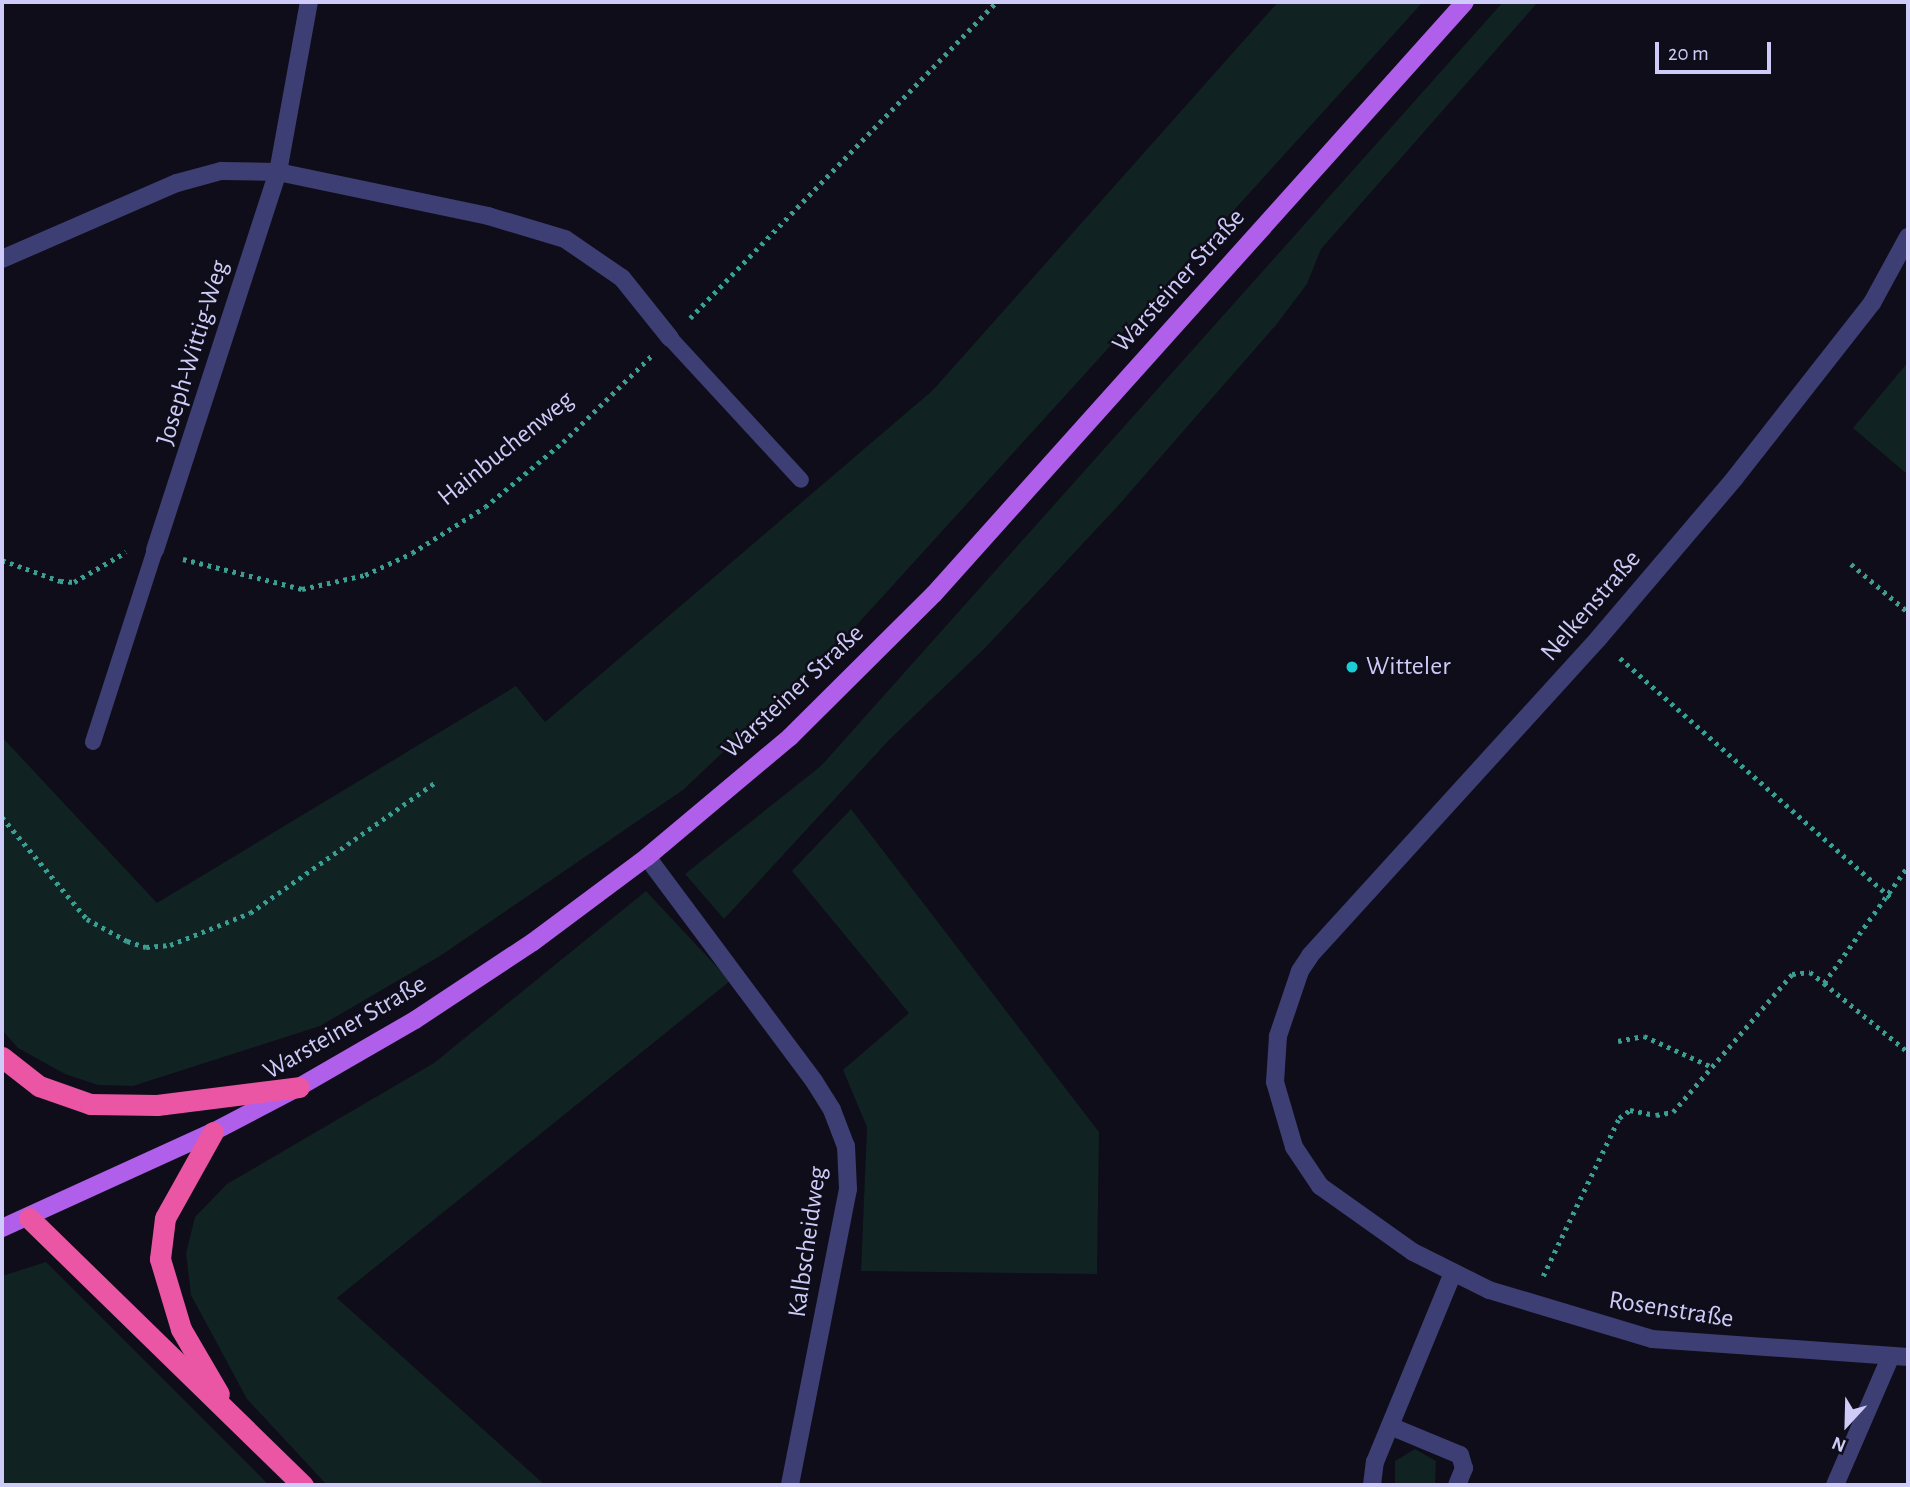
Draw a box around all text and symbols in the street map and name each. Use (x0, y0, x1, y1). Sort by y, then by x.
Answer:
scale bar (1658, 28, 1773, 72)
text: 20 m (1668, 43, 1709, 64)
street label: Warsteiner Straße (1106, 203, 1252, 359)
street label: Joseph-Wittig-Weg (150, 257, 236, 449)
street label: Hainbuchenweg (432, 385, 580, 513)
street label: Nelkenstraße (1534, 544, 1648, 668)
street label: Warsteiner Straße (715, 618, 871, 766)
place label: Witteler (1366, 651, 1451, 683)
marker: Witteler (1344, 659, 1360, 675)
street label: Warsteiner Straße (258, 969, 432, 1087)
street label: Kalbscheidweg (782, 1164, 834, 1320)
street label: Rosenstraße (1606, 1285, 1736, 1335)
north arrow (1812, 1389, 1882, 1459)
text: N (1829, 1433, 1849, 1455)

